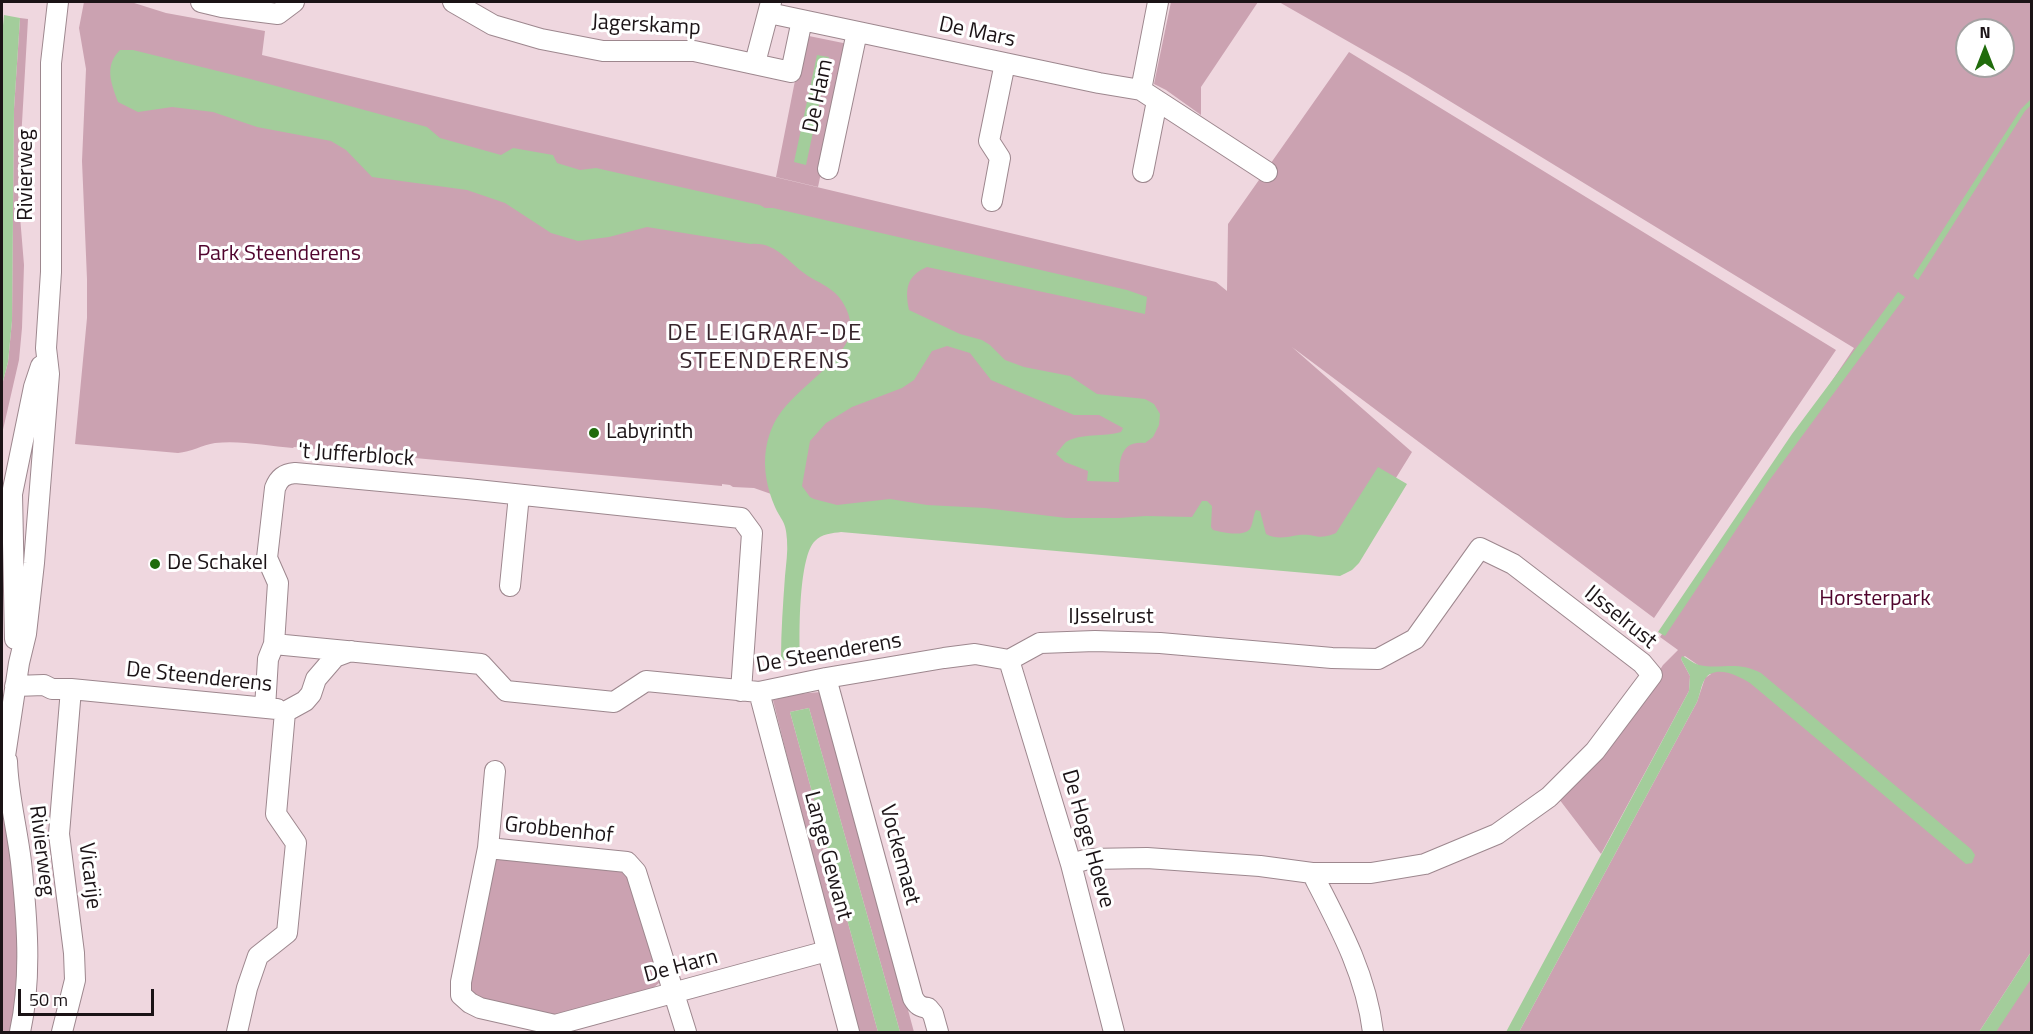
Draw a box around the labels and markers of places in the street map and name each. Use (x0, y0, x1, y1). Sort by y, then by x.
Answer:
place label: Labyrinth (606, 420, 693, 446)
marker: Labyrinth (587, 426, 601, 440)
place label: De Schakel (167, 551, 268, 577)
marker: De Schakel (148, 557, 162, 571)

